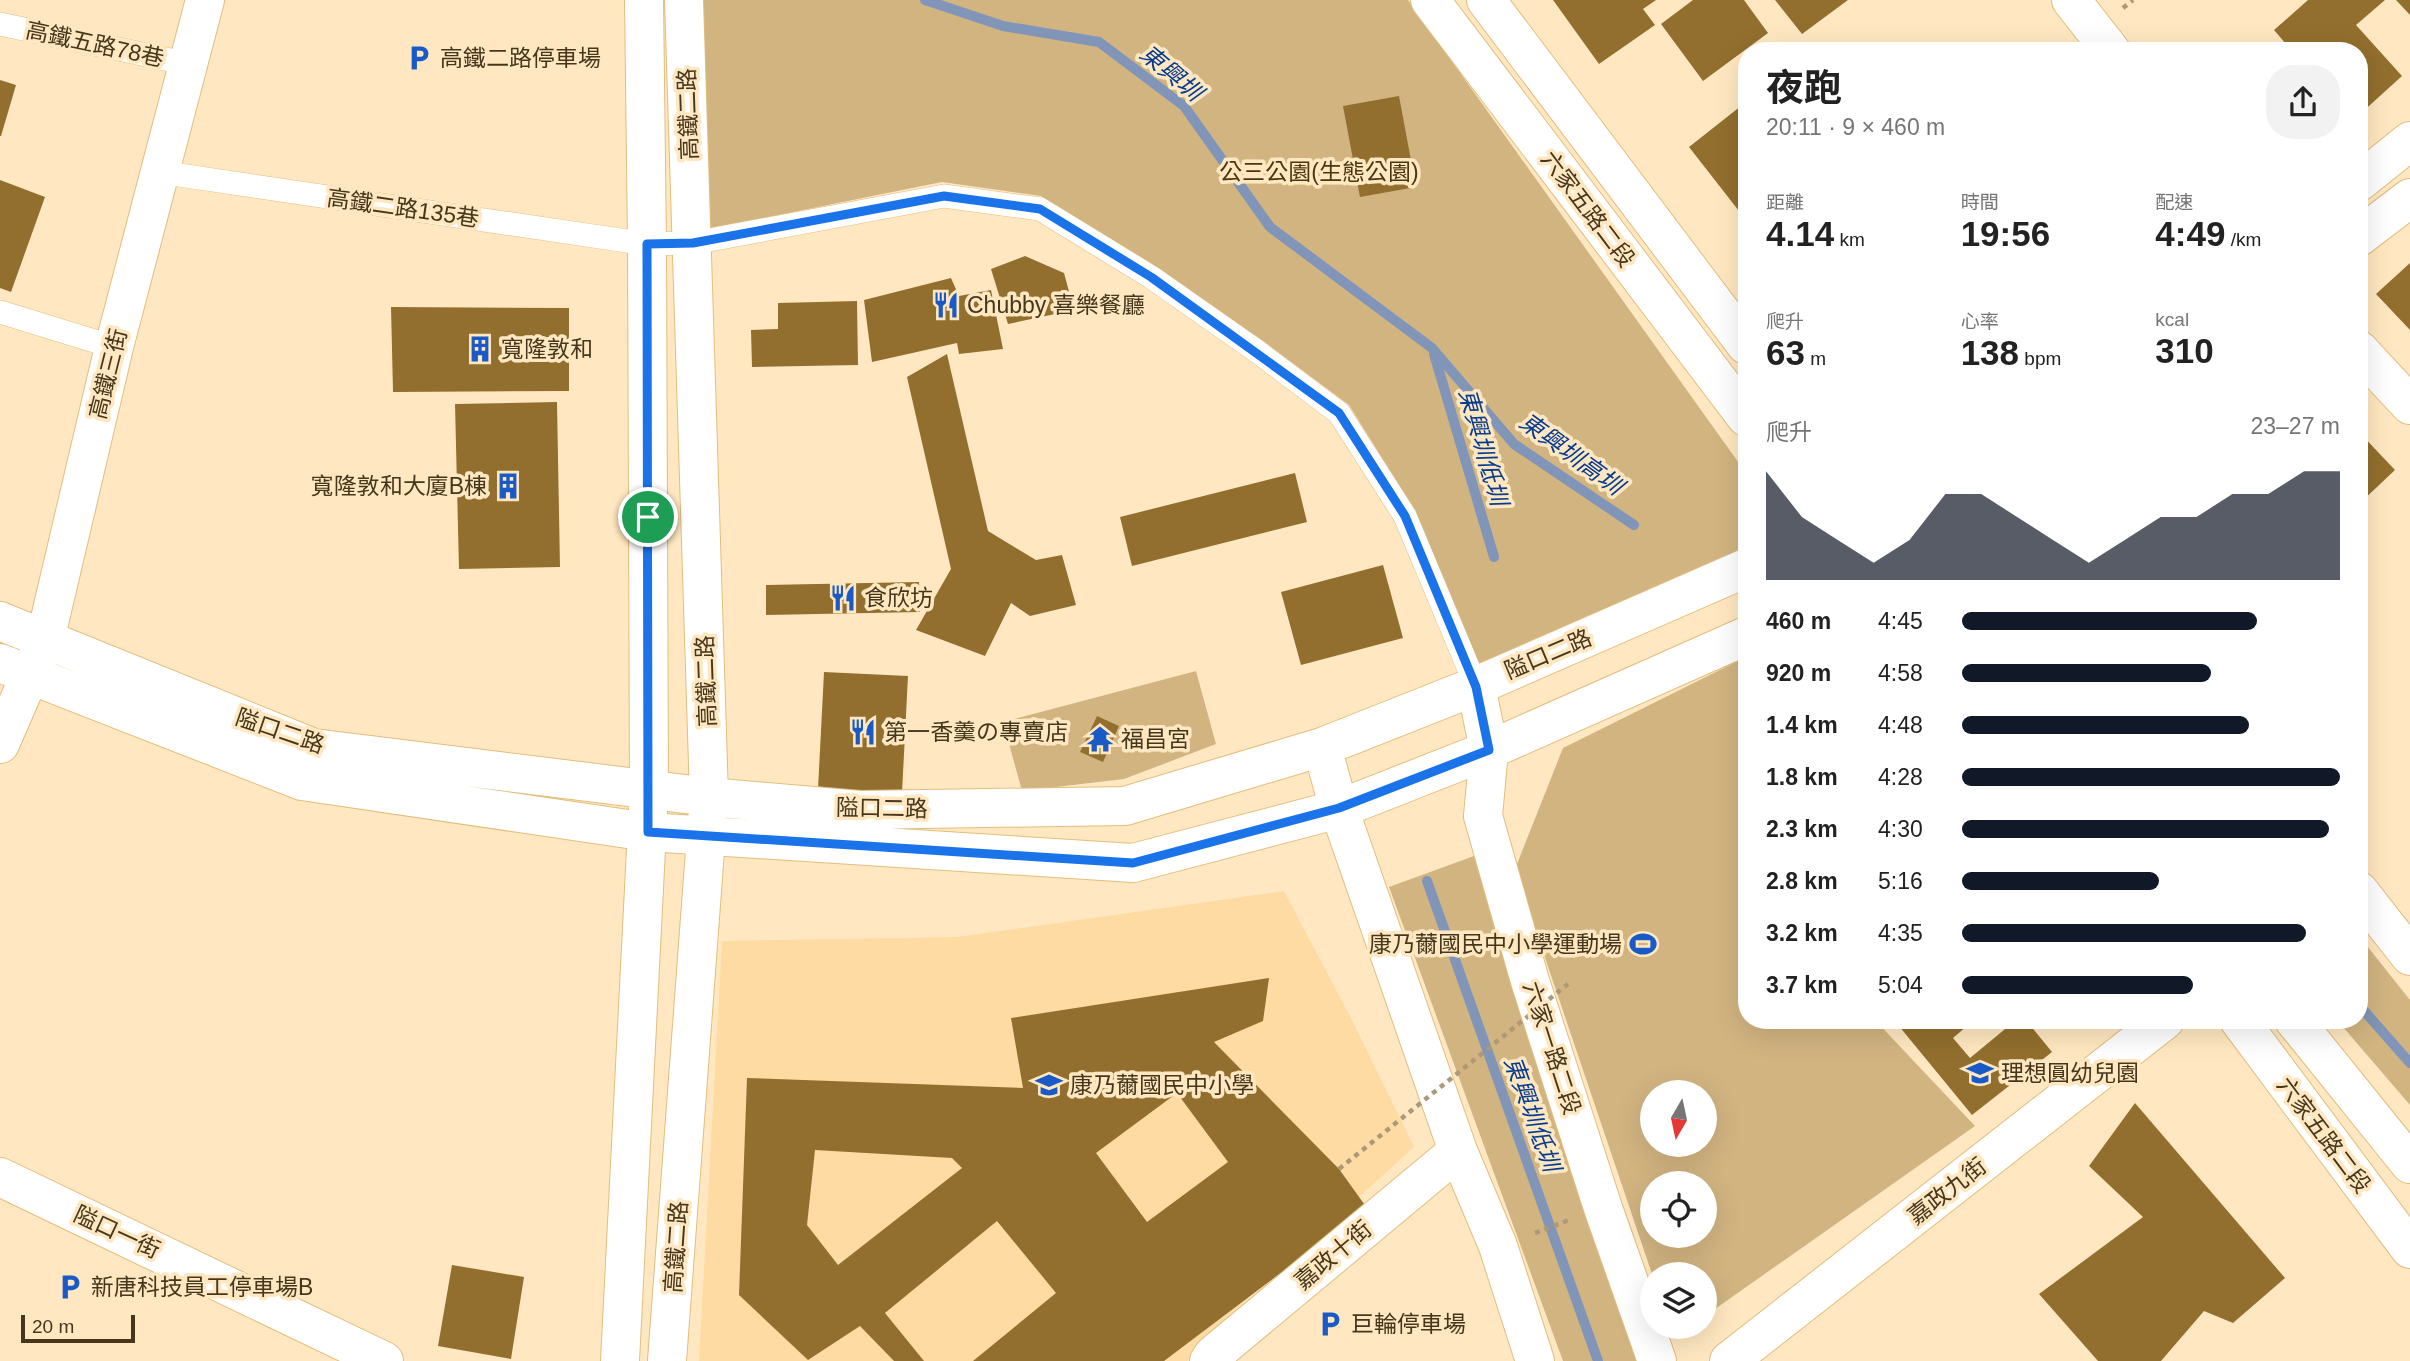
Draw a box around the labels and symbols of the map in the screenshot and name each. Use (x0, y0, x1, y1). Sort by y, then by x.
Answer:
street label: 高鐵五路78巷 (24, 17, 166, 71)
water label: 東興圳 (1135, 39, 1210, 108)
parking icon: 高鐵二路停車場 (404, 43, 434, 73)
place label: 高鐵二路停車場 (440, 45, 601, 71)
street label: 高鐵二路 (673, 68, 703, 160)
street label: 六家五路二段 (1536, 146, 1640, 272)
park label: 公三公園(生態公園) (1219, 159, 1419, 185)
street label: 高鐵二路135巷 (325, 184, 481, 232)
restaurant icon: Chubby 喜樂餐廳 (931, 290, 961, 320)
place label: Chubby 喜樂餐廳 (967, 292, 1145, 318)
street label: 高鐵三街 (84, 326, 132, 422)
building icon: 寬隆敦和 (465, 334, 495, 364)
place label: 寬隆敦和 (501, 336, 593, 362)
water label: 東興圳低圳 (1454, 385, 1514, 511)
water label: 東興圳高圳 (1515, 407, 1630, 502)
building icon: 寬隆敦和大廈B棟 (493, 471, 523, 501)
place label: 寬隆敦和大廈B棟 (311, 473, 487, 499)
pin (618, 487, 678, 547)
restaurant icon: 食欣坊 (828, 583, 858, 613)
place label: 食欣坊 (864, 585, 933, 611)
street label: 隘口二路 (1501, 624, 1595, 684)
street label: 高鐵二路 (691, 635, 721, 727)
street label: 隘口二路 (232, 704, 328, 758)
restaurant icon: 第一香羹の專賣店 (848, 717, 878, 747)
place label: 第一香羹の專賣店 (884, 719, 1068, 745)
temple icon: 福昌宮 (1085, 724, 1115, 754)
place label: 福昌宮 (1121, 726, 1190, 752)
street label: 隘口二路 (836, 794, 928, 822)
sports icon: 康乃薾國民中小學運動場 (1628, 929, 1658, 959)
place label: 康乃薾國民中小學運動場 (1369, 931, 1622, 957)
street label: 六家一路二段 (1518, 978, 1586, 1118)
water label: 東興圳低圳 (1499, 1053, 1567, 1178)
school or university icon: 理想圓幼兒園 (1965, 1058, 1995, 1088)
place label: 理想圓幼兒園 (2001, 1060, 2139, 1086)
school or university icon: 康乃薾國民中小學 (1034, 1070, 1064, 1100)
place label: 康乃薾國民中小學 (1070, 1072, 1254, 1098)
street label: 六家五路二段 (2272, 1072, 2376, 1198)
north arrow (1640, 1080, 1717, 1157)
street label: 嘉政九街 (1903, 1152, 1991, 1230)
street label: 高鐵二路 (660, 1200, 692, 1294)
street label: 隘口一街 (70, 1201, 164, 1263)
street label: 嘉政十街 (1289, 1215, 1377, 1295)
parking icon: 新唐科技員工停車場B (55, 1272, 85, 1302)
place label: 新唐科技員工停車場B (91, 1274, 313, 1300)
parking icon: 巨輪停車場 (1315, 1309, 1345, 1339)
place label: 巨輪停車場 (1351, 1311, 1466, 1337)
scale bar (21, 1312, 135, 1344)

